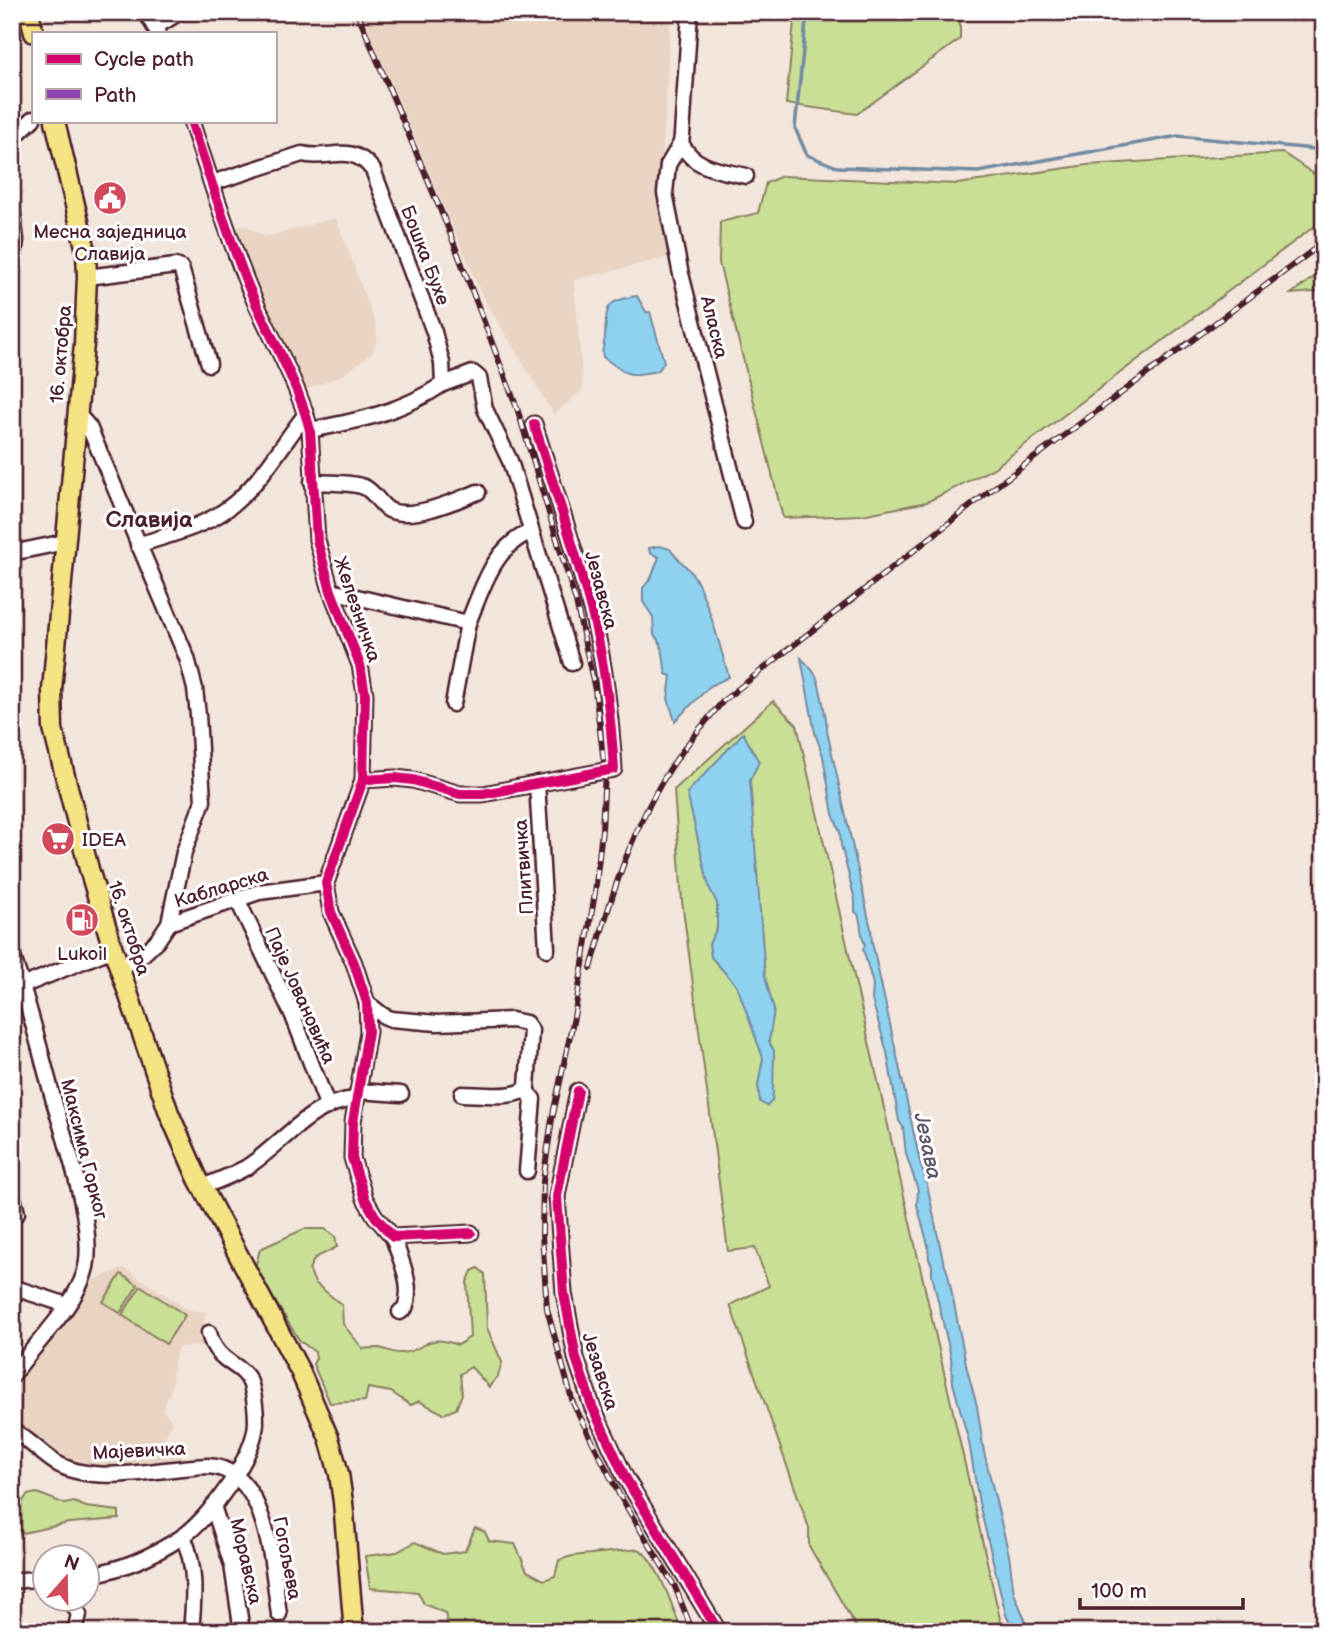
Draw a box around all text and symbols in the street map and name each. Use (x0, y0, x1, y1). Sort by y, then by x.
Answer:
legend (32, 32, 276, 122)
text: Cycle path (94, 47, 194, 72)
text: Path (94, 83, 136, 108)
public building icon: Месна заједница Славија (91, 179, 129, 217)
street label: Бошка Бухе (395, 202, 454, 309)
place label: Месна заједница Славија (33, 221, 187, 266)
street label: Аласка (694, 293, 732, 361)
street label: 16. октобра (46, 304, 77, 404)
district label: Славија (106, 506, 193, 534)
street label: Језавска (579, 549, 622, 632)
street label: Железничка (328, 554, 385, 665)
street label: Плитвичка (510, 818, 539, 916)
supermarket icon: IDEA (39, 820, 77, 858)
place label: IDEA (82, 829, 126, 852)
street label: Кабларска (172, 863, 271, 914)
street label: 16. октобра (102, 878, 155, 979)
fuel station icon: Lukoil (63, 901, 101, 939)
street label: Паје Јовановића (259, 924, 340, 1068)
place label: Lukoil (57, 943, 107, 966)
street label: Максима Горког (55, 1077, 112, 1223)
water label: Језава (908, 1109, 947, 1182)
street label: Језавска (576, 1330, 623, 1413)
street label: Мајевичка (92, 1438, 186, 1465)
street label: Гогољева (267, 1515, 306, 1602)
street label: Моравска (224, 1516, 267, 1607)
north arrow (32, 1542, 102, 1612)
text: N (61, 1550, 82, 1577)
scale bar (1080, 1567, 1243, 1611)
text: 100 m (1091, 1579, 1147, 1604)

